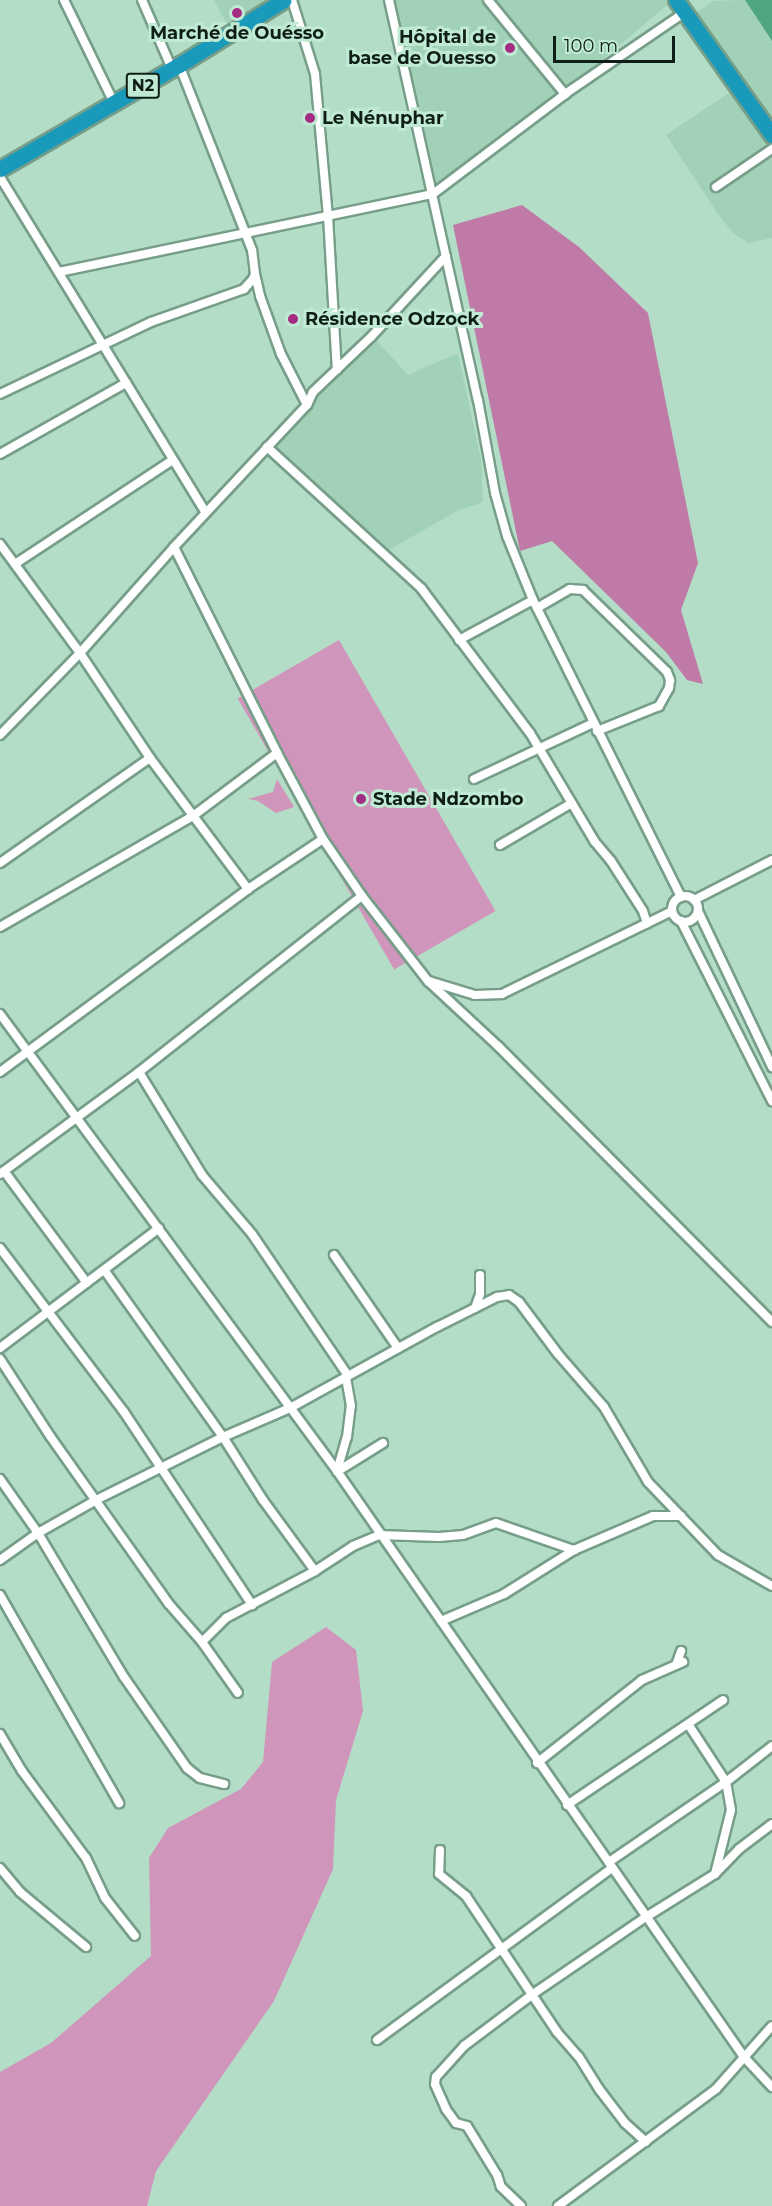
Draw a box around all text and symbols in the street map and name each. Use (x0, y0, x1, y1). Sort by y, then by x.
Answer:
marker: Marché de Ouésso (230, 6, 244, 20)
place label: Marché de Ouésso (150, 22, 324, 44)
scale bar (556, 24, 678, 62)
place label: Hôpital de base de Ouesso (348, 27, 496, 70)
text: 100 m (564, 35, 618, 57)
marker: Hôpital de base de Ouesso (501, 39, 519, 57)
road number: N2 (125, 73, 161, 99)
place label: Le Nénuphar (322, 107, 444, 129)
marker: Le Nénuphar (303, 111, 317, 125)
place label: Résidence Odzock (305, 308, 479, 330)
marker: Résidence Odzock (286, 312, 300, 326)
place label: Stade Ndzombo (373, 788, 524, 810)
marker: Stade Ndzombo (354, 792, 368, 806)

